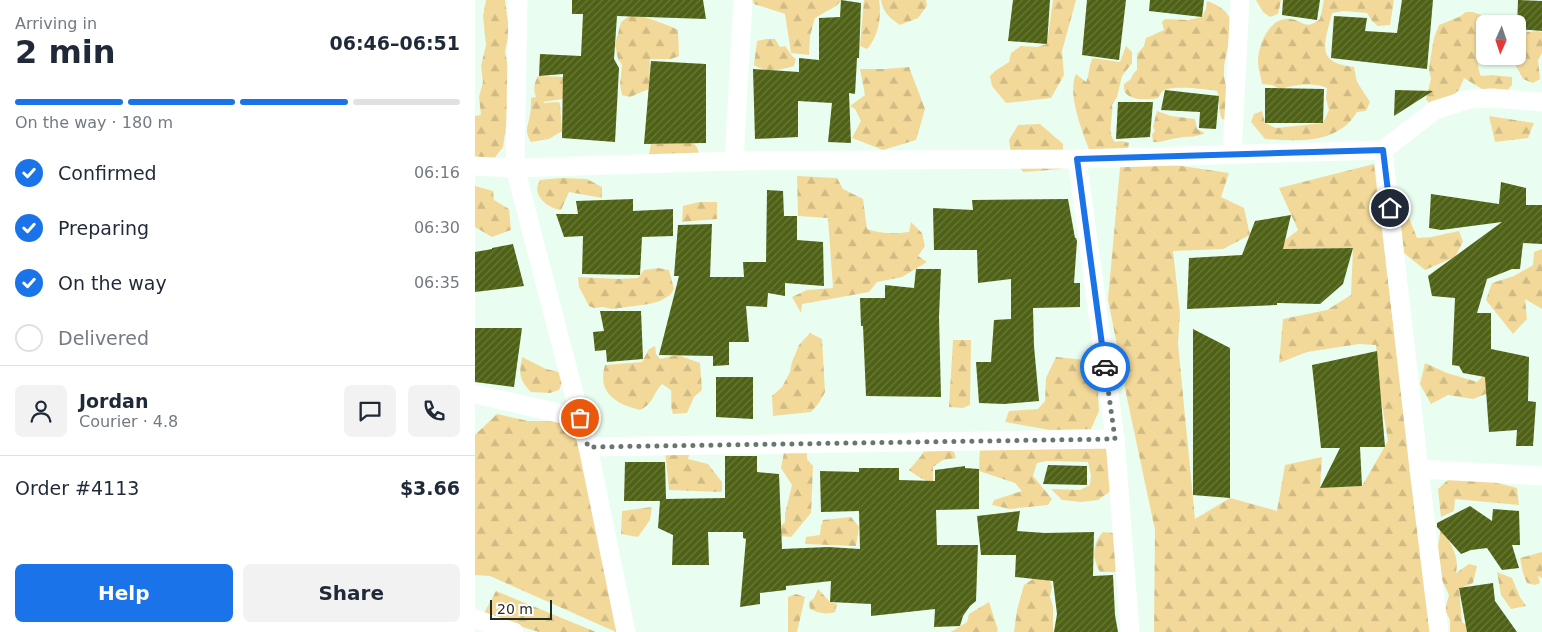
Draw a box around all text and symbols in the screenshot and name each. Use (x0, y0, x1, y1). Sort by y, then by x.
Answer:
text: Arriving in (15, 14, 97, 33)
north arrow (1476, 15, 1526, 65)
map controls (1476, 15, 1526, 65)
text: 06:46–06:51 (330, 32, 460, 54)
text: 2 min (15, 33, 116, 71)
text: On the way · 180 m (15, 113, 173, 132)
icon: check (15, 159, 43, 187)
text: Confirmed (58, 162, 157, 184)
text: 06:16 (414, 163, 460, 182)
pin (1369, 187, 1411, 229)
icon: home (1376, 194, 1404, 222)
icon: check (15, 214, 43, 242)
text: Preparing (58, 217, 149, 239)
text: 06:30 (414, 218, 460, 237)
icon: check (15, 269, 43, 297)
text: On the way (58, 272, 167, 294)
text: 06:35 (414, 273, 460, 292)
text: Delivered (58, 327, 149, 349)
courier (1080, 342, 1130, 392)
icon: car (1091, 353, 1119, 381)
button: person (15, 385, 67, 437)
button: chat (344, 385, 396, 437)
button: phone (408, 385, 460, 437)
text: Jordan (79, 390, 148, 412)
pin (559, 397, 601, 439)
icon: bag (566, 404, 594, 432)
text: Courier · 4.8 (79, 412, 178, 431)
text: Order #4113 (15, 477, 139, 499)
text: $3.66 (400, 477, 460, 499)
button: Help (15, 564, 233, 622)
button: Share (243, 564, 460, 622)
scale bar (490, 597, 553, 620)
text: 20 m (497, 601, 533, 617)

